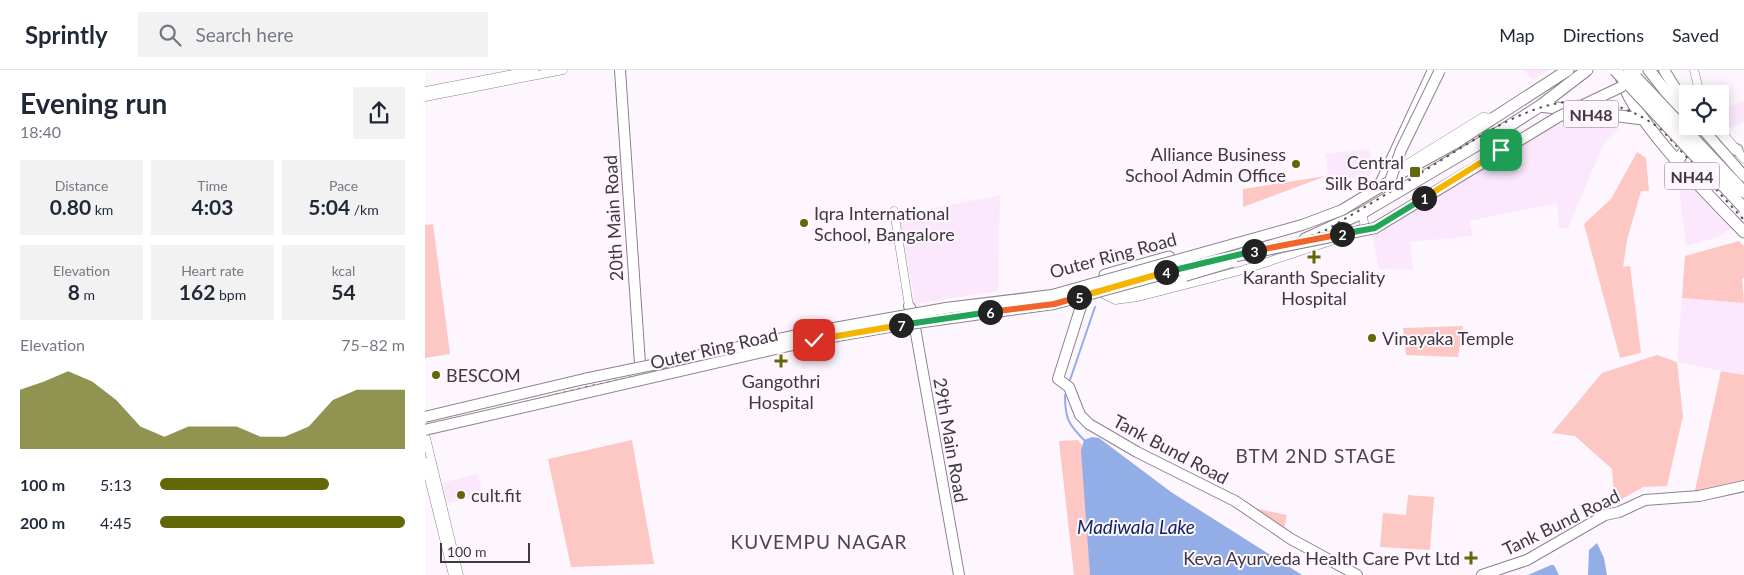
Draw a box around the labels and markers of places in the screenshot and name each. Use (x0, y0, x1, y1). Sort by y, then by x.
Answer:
pin (1480, 129, 1522, 171)
place label: Alliance Business School Admin Office (1125, 143, 1286, 186)
place label: Central Silk Board (1325, 151, 1404, 194)
marker: Alliance Business School Admin Office (1290, 158, 1302, 170)
marker: Central Silk Board (1408, 165, 1422, 179)
pin: 1 (1411, 186, 1437, 210)
place label: Iqra International School, Bangalore (814, 202, 955, 245)
marker: Iqra International School, Bangalore (798, 217, 810, 229)
pin: 2 (1329, 222, 1355, 246)
pin: 3 (1241, 238, 1267, 264)
marker: Karanth Speciality Hospital (1307, 250, 1321, 264)
pin: 4 (1153, 260, 1179, 284)
place label: Karanth Speciality Hospital (1243, 266, 1386, 309)
pin: 5 (1067, 284, 1091, 310)
pin: 6 (977, 300, 1003, 324)
pin: 7 (889, 312, 913, 338)
pin (793, 319, 835, 361)
place label: Vinayaka Temple (1382, 327, 1514, 349)
marker: Vinayaka Temple (1366, 332, 1378, 344)
marker: Gangothri Hospital (774, 354, 788, 368)
place label: BESCOM (446, 364, 521, 386)
marker: BESCOM (430, 369, 442, 381)
place label: Gangothri Hospital (742, 370, 820, 413)
place label: cult.fit (471, 484, 522, 506)
marker: cult.fit (455, 489, 467, 501)
place label: Keva Ayurveda Health Care Pvt Ltd (1183, 547, 1460, 569)
marker: Keva Ayurveda Health Care Pvt Ltd (1464, 551, 1478, 565)

